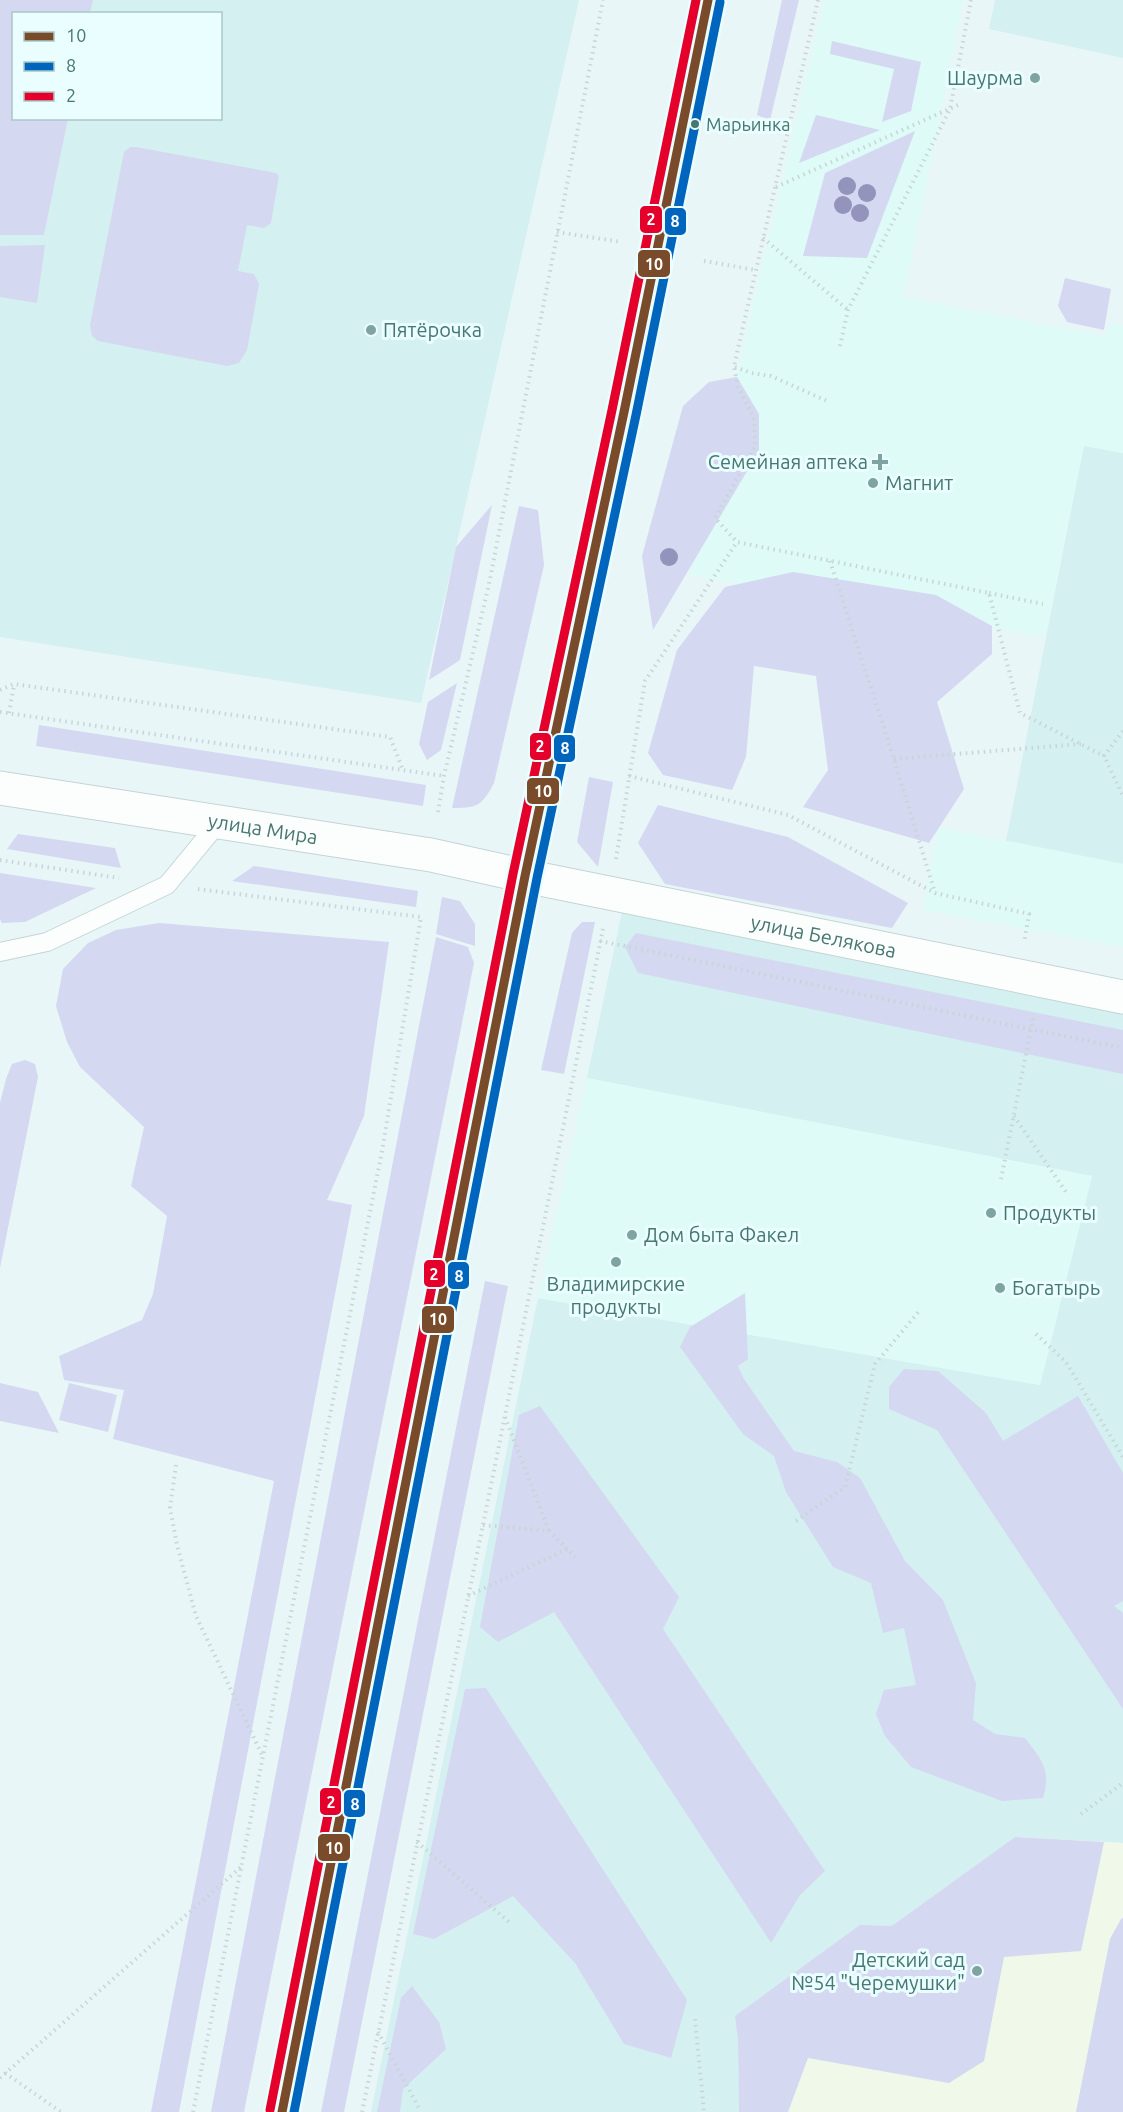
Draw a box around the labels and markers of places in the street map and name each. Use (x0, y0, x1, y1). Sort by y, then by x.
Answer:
place label: Шаурма (947, 66, 1023, 89)
marker: Шаурма (1028, 71, 1042, 85)
place label: Марьинка (706, 114, 790, 134)
marker: Марьинка (689, 118, 701, 130)
place label: Пятёрочка (383, 318, 482, 341)
marker: Пятёрочка (364, 323, 378, 337)
place label: Семейная аптека (708, 450, 868, 473)
marker: Семейная аптека (873, 455, 887, 469)
place label: Магнит (885, 471, 953, 494)
marker: Магнит (866, 476, 880, 490)
place label: Продукты (1003, 1201, 1096, 1224)
marker: Продукты (984, 1206, 998, 1220)
place label: Дом быта Факел (644, 1223, 799, 1246)
marker: Дом быта Факел (625, 1228, 639, 1242)
marker: Владимирские продукты (609, 1255, 623, 1269)
place label: Владимирские продукты (547, 1272, 685, 1318)
place label: Богатырь (1012, 1276, 1100, 1299)
marker: Богатырь (993, 1281, 1007, 1295)
place label: Детский сад №54 "Черемушки" (791, 1948, 965, 1994)
marker: Детский сад №54 "Черемушки" (970, 1964, 984, 1978)

